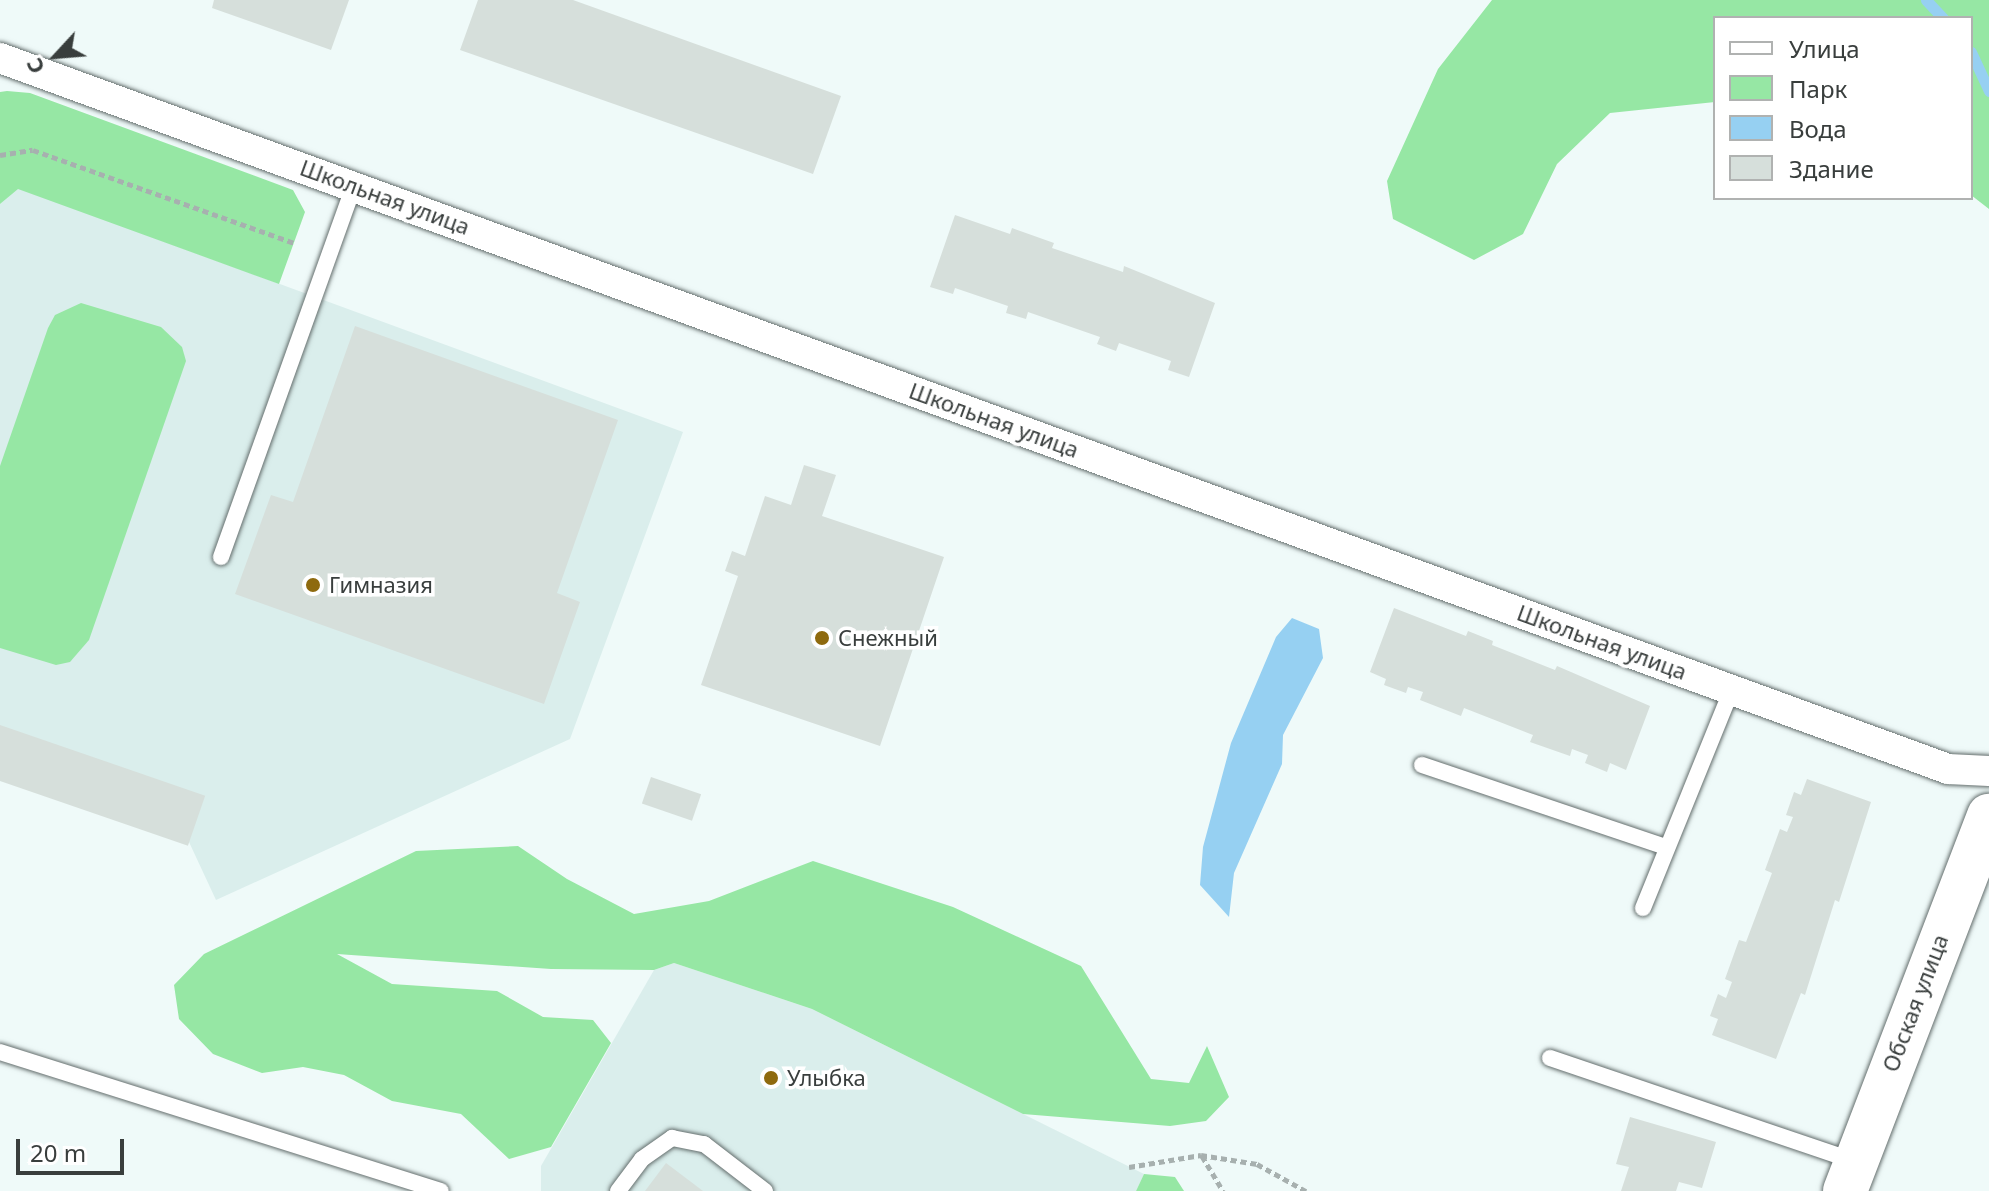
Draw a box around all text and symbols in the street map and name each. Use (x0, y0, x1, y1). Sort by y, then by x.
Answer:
north arrow (16, 16, 96, 96)
legend (1713, 16, 1973, 200)
text: Улица (1789, 32, 1860, 65)
text: С (18, 54, 51, 79)
text: Парк (1789, 72, 1847, 105)
text: Вода (1789, 112, 1847, 145)
text: Здание (1789, 152, 1874, 185)
street label: Школьная улица (297, 154, 473, 240)
street label: Школьная улица (906, 377, 1082, 463)
place label: Гимназия (329, 572, 433, 598)
marker: Гимназия (304, 576, 322, 594)
street label: Школьная улица (1514, 599, 1690, 685)
place label: Снежный (838, 625, 938, 651)
marker: Снежный (813, 629, 831, 647)
street label: Обская улица (1877, 931, 1953, 1075)
place label: Улыбка (787, 1065, 866, 1091)
marker: Улыбка (762, 1069, 780, 1087)
scale bar (20, 1123, 128, 1173)
text: 20 m (30, 1136, 86, 1169)

